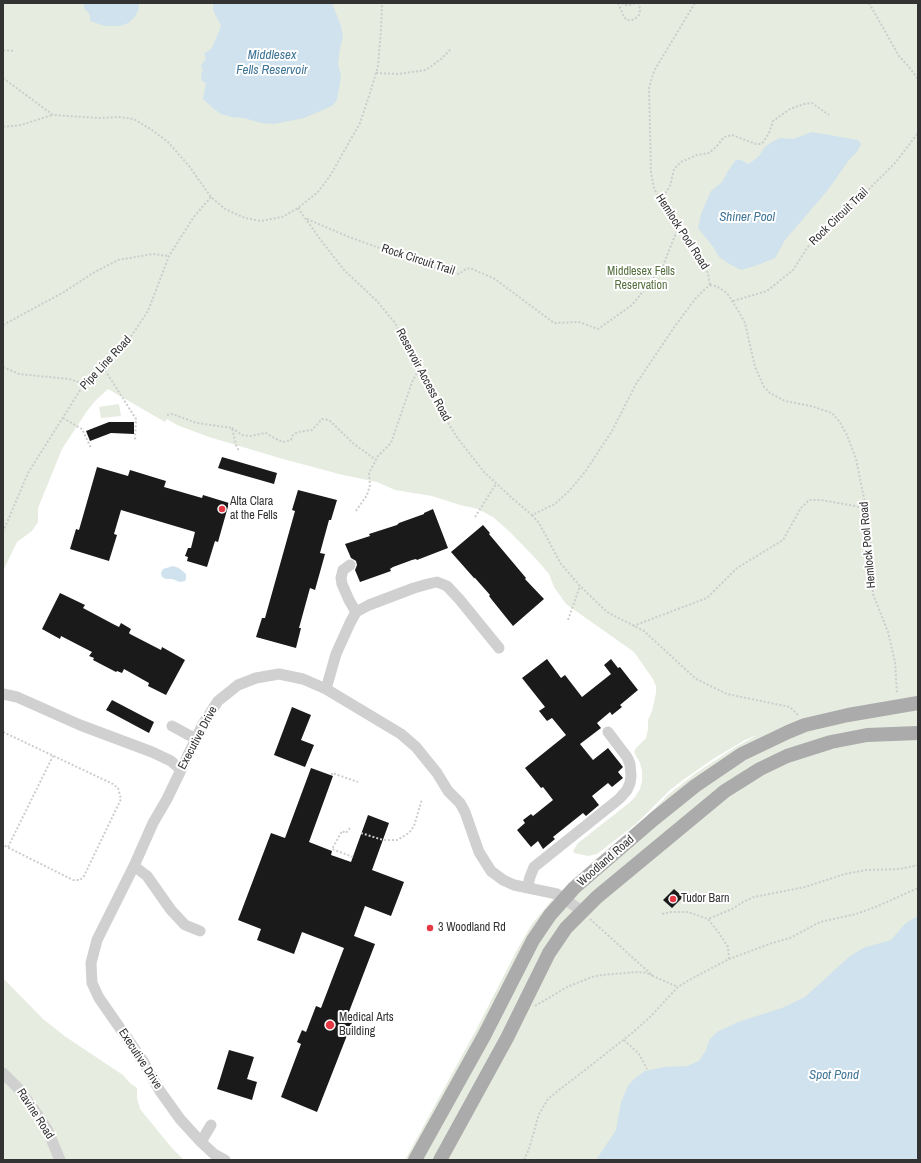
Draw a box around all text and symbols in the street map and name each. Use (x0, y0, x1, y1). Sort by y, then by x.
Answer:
water label: Middlesex Fells Reservoir (236, 48, 308, 79)
street label: Rock Circuit Trail (807, 185, 871, 249)
street label: Hemlock Pool Road (652, 192, 712, 272)
water label: Shiner Pool (719, 210, 775, 226)
street label: Rock Circuit Trail (380, 241, 456, 279)
park label: Middlesex Fells Reservation (607, 265, 675, 293)
street label: Reservoir Access Road (392, 326, 454, 424)
street label: Pipe Line Road (77, 333, 135, 393)
place label: Alta Clara at the Fells (230, 495, 278, 523)
street label: Hemlock Pool Road (857, 501, 879, 589)
marker: Alta Clara at the Fells (217, 504, 227, 514)
street label: Executive Drive (175, 704, 221, 772)
street label: Woodland Road (575, 832, 637, 890)
place label: Tudor Barn (681, 892, 729, 906)
marker: Tudor Barn (668, 894, 678, 904)
place label: 3 Woodland Rd (438, 921, 506, 935)
marker: 3 Woodland Rd (425, 923, 435, 933)
place label: Medical Arts Building (339, 1011, 394, 1039)
marker: Medical Arts Building (324, 1019, 336, 1031)
street label: Executive Drive (115, 1026, 165, 1092)
water label: Spot Pond (809, 1068, 859, 1084)
street label: Ravine Road (13, 1086, 57, 1142)

